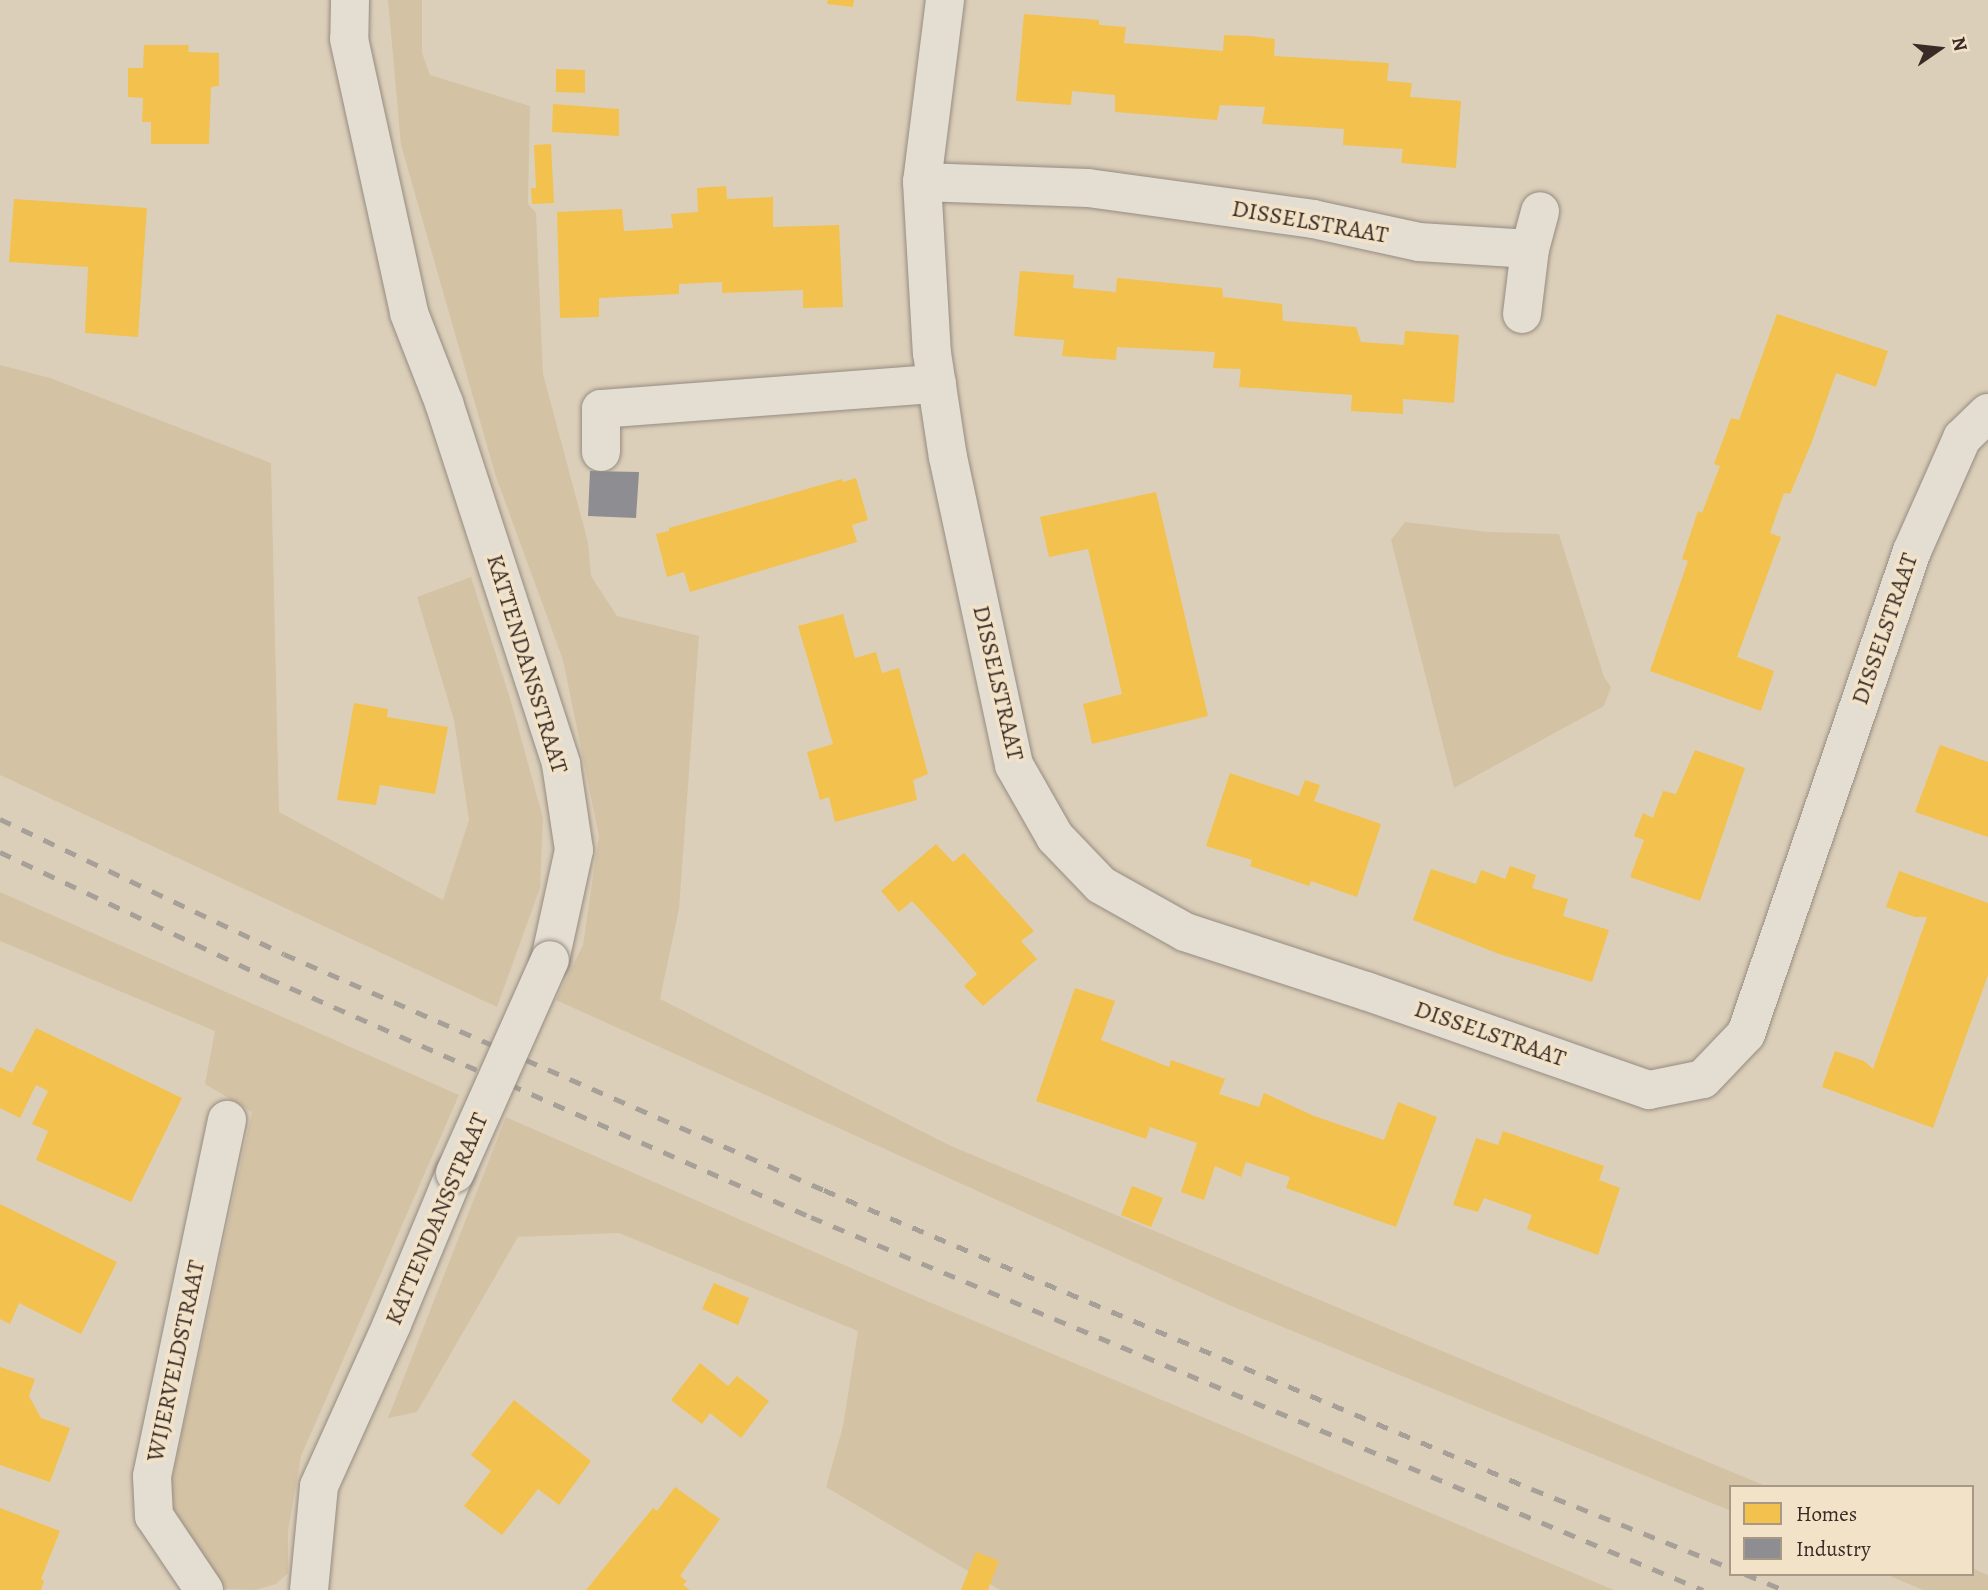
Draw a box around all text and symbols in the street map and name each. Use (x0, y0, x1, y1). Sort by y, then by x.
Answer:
north arrow (1904, 14, 1974, 84)
text: N (1945, 34, 1974, 54)
street label: DISSELSTRAAT (1230, 194, 1390, 250)
street label: DISSELSTRAAT (1846, 549, 1924, 709)
street label: KATTENDANSSTRAAT (480, 551, 574, 777)
street label: DISSELSTRAAT (966, 603, 1030, 763)
street label: DISSELSTRAAT (1410, 995, 1570, 1073)
street label: KATTENDANSSTRAAT (379, 1109, 495, 1329)
street label: WIJERVELDSTRAAT (141, 1258, 211, 1464)
legend (1729, 1485, 1974, 1576)
text: Homes (1796, 1500, 1857, 1528)
text: Industry (1796, 1535, 1871, 1563)

